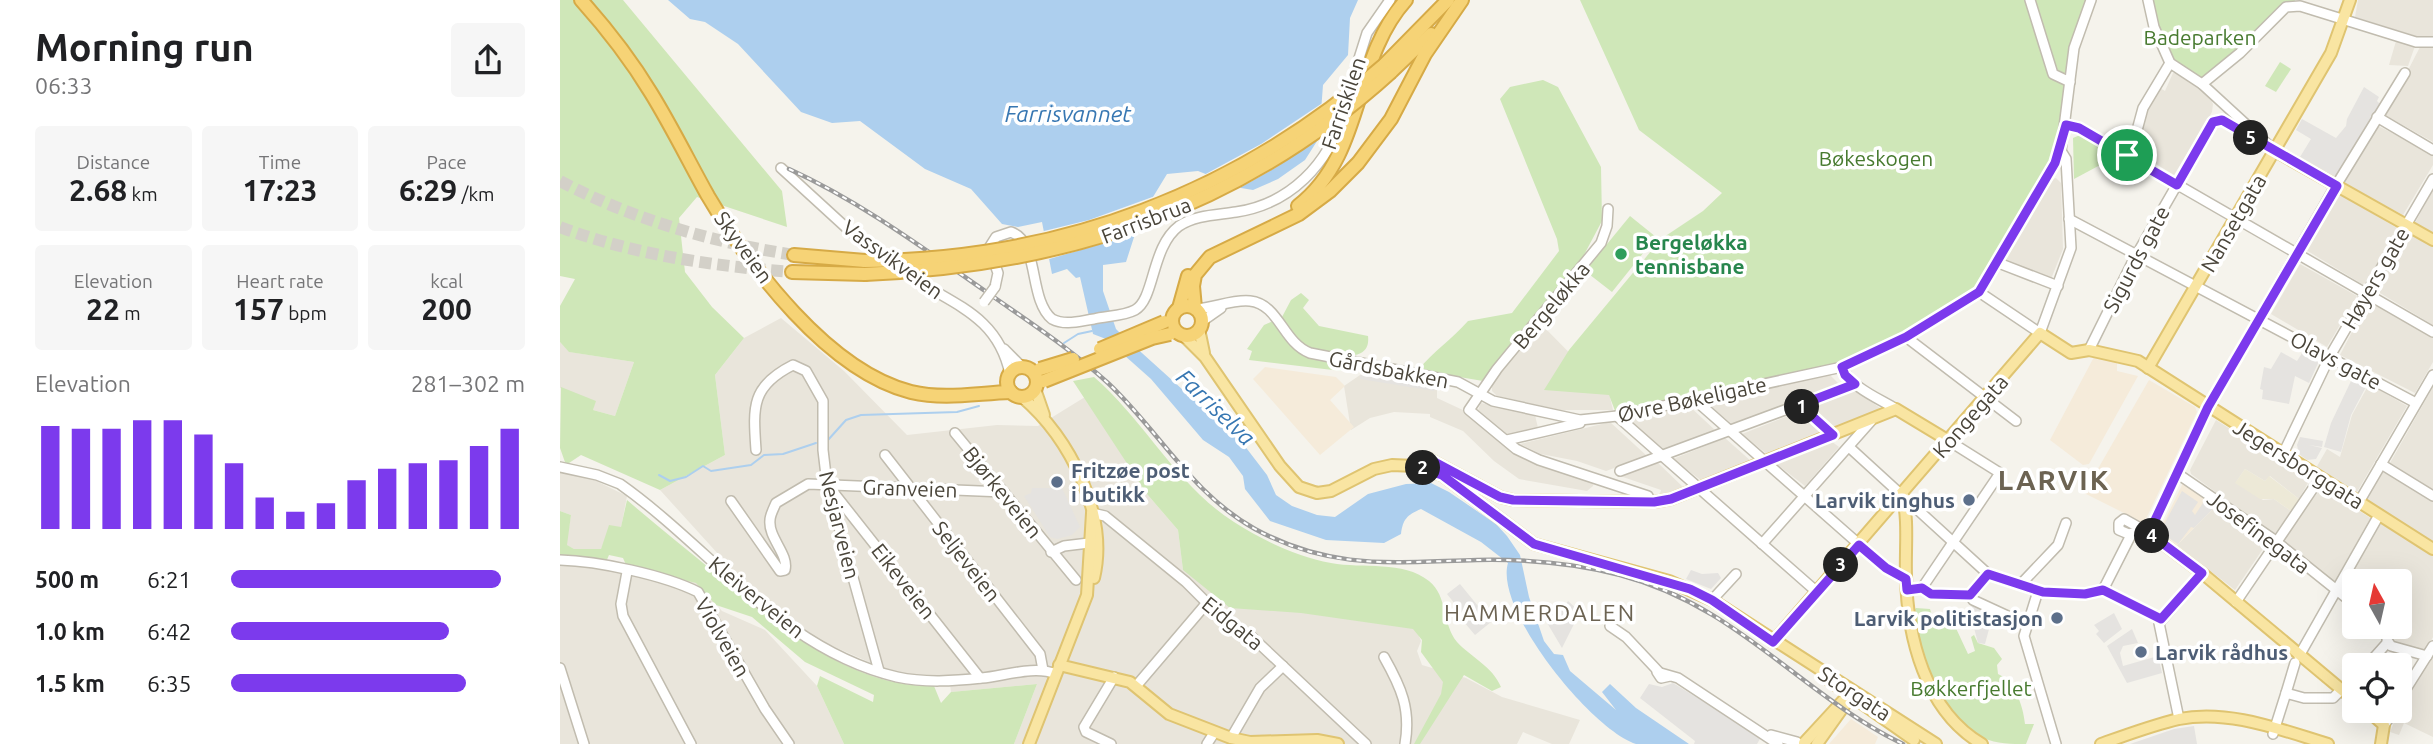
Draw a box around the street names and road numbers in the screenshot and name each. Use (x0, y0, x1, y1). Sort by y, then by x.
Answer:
street label: Farriskilen (1316, 54, 1370, 152)
street label: Nansetgata (2195, 170, 2271, 276)
street label: Farrisbrua (1098, 192, 1194, 248)
street label: Sigurds gate (2098, 202, 2174, 316)
street label: Skyveien (710, 207, 778, 287)
street label: Vassvikveien (838, 214, 948, 304)
street label: Høyers gate (2336, 223, 2414, 333)
street label: Bergeløkka (1508, 257, 1594, 353)
street label: Olavs gate (2286, 326, 2386, 394)
street label: Gårdsbakken (1327, 346, 1451, 392)
street label: Kongegata (1927, 370, 2013, 462)
street label: Øvre Bøkeligate (1615, 371, 1769, 427)
street label: Jegersborggata (2229, 414, 2369, 514)
street label: Bjørkeveien (959, 441, 1047, 543)
street label: Nesjarveien (815, 468, 865, 582)
street label: Granveien (862, 474, 958, 502)
street label: Josefinegata (2203, 486, 2315, 578)
street label: Seljeveien (928, 516, 1006, 606)
street label: Eikeveien (867, 538, 941, 624)
street label: Kleiverveien (705, 551, 809, 643)
street label: Eidgata (1198, 591, 1268, 655)
street label: Violveien (691, 593, 755, 681)
street label: Storgata (1814, 661, 1896, 725)

